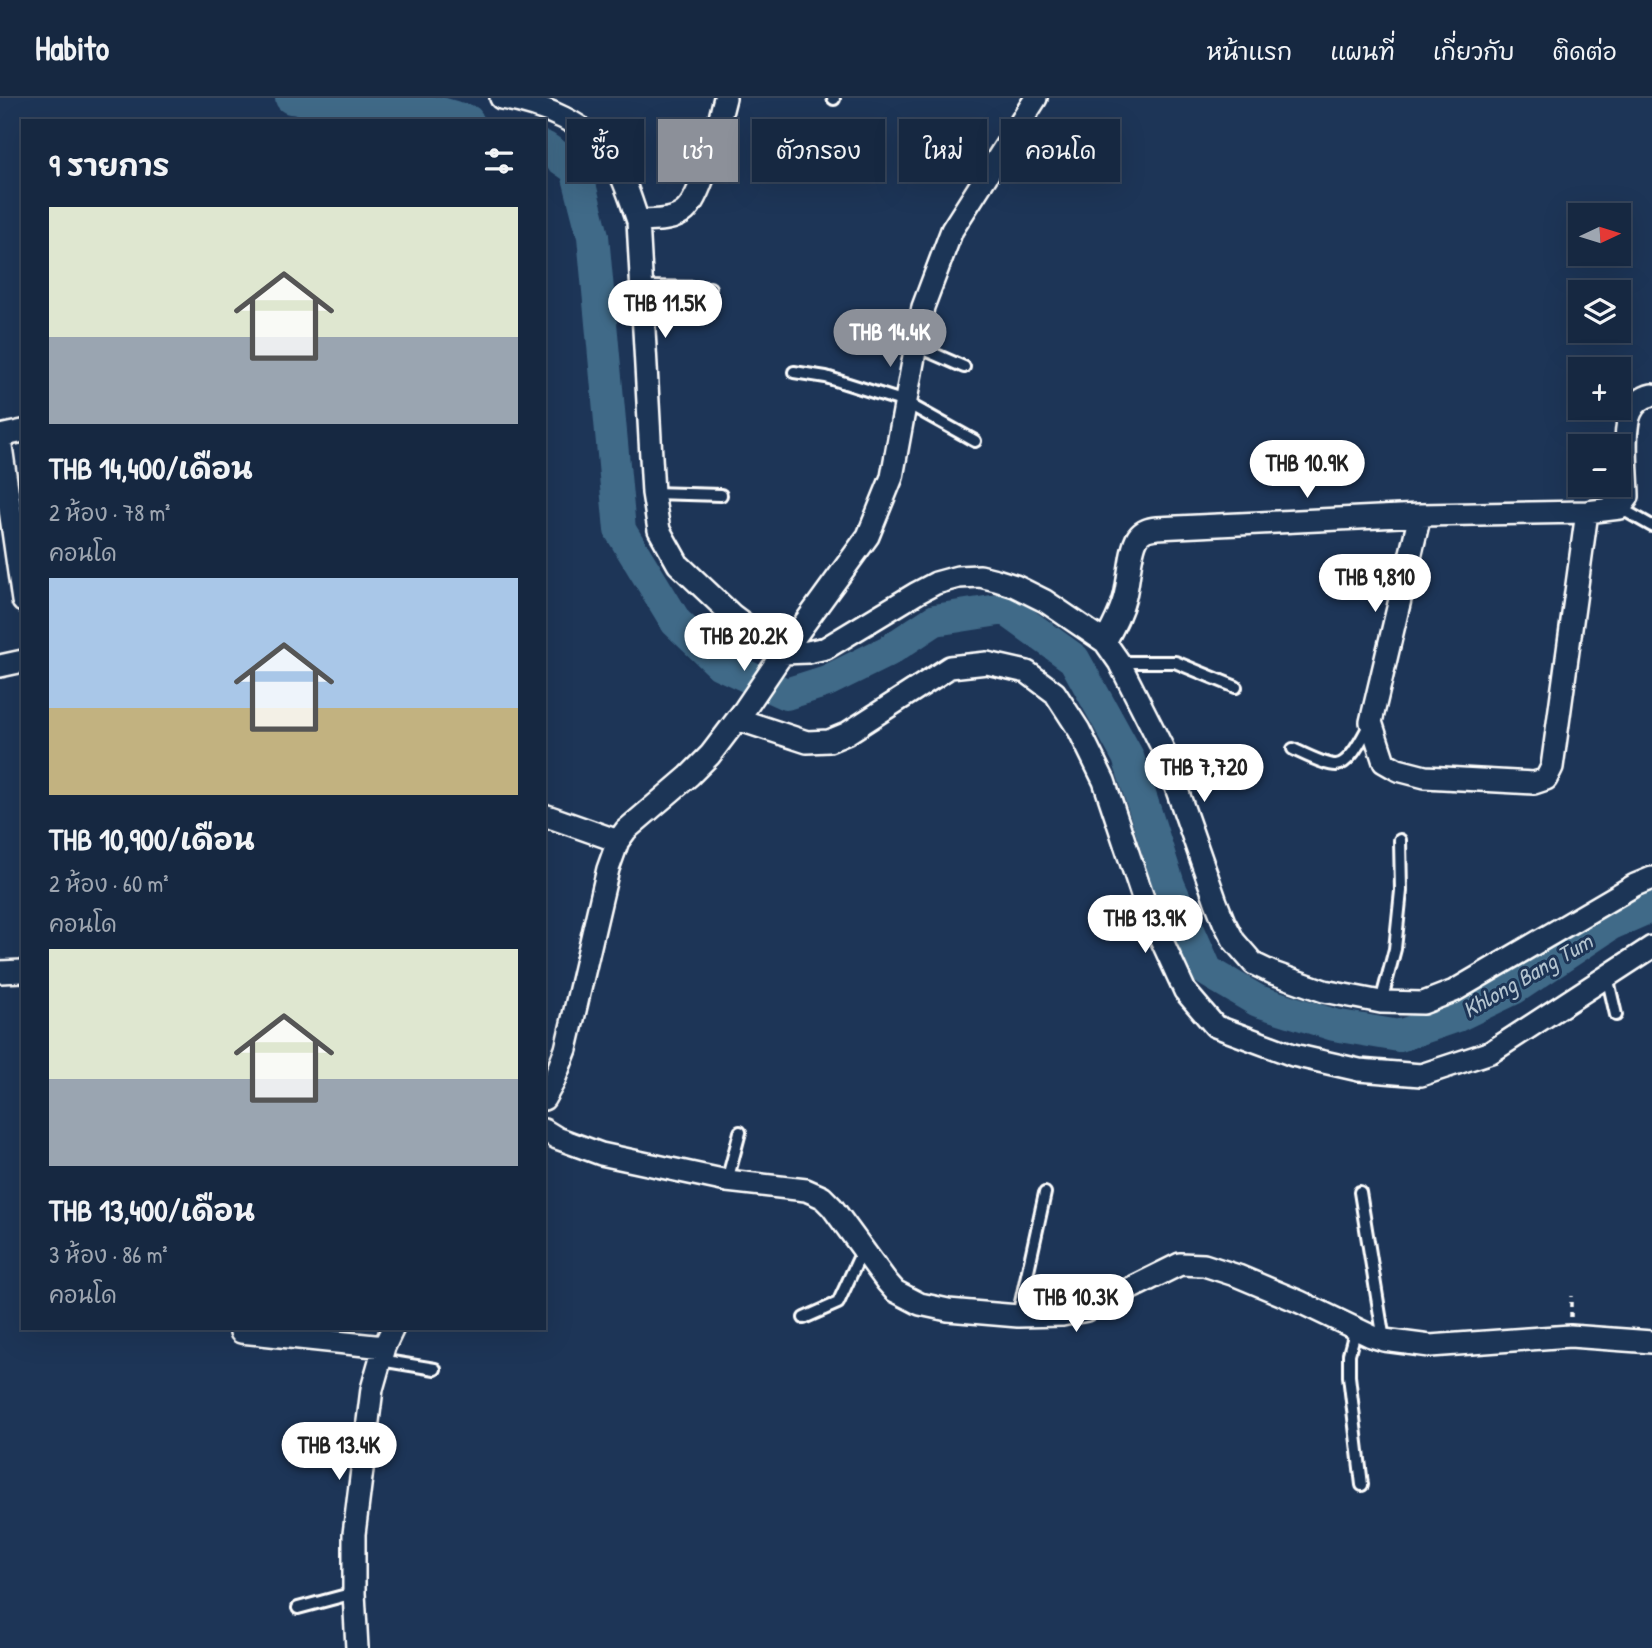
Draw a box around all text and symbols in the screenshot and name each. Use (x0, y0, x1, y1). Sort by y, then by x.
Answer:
text: Habito (35, 26, 109, 70)
text: หน้าแรก (1207, 35, 1292, 67)
text: แผนที่ (1330, 35, 1395, 67)
text: เกี่ยวกับ (1433, 35, 1515, 67)
text: ติดต่อ (1553, 35, 1617, 67)
chip: ซื้อ (567, 119, 644, 182)
chip: เช่า (658, 119, 738, 182)
chip: ตัวกรอง (752, 119, 885, 182)
chip: ใหม่ (899, 119, 987, 182)
chip: คอนโด (1001, 119, 1120, 182)
icon: filters (480, 142, 518, 180)
text: 9 รายการ (49, 145, 169, 185)
north arrow (1568, 203, 1631, 266)
map controls (1568, 203, 1631, 497)
icon: home (221, 253, 347, 379)
pin: THB 11.5K (585, 280, 745, 340)
button: layers (1568, 280, 1631, 343)
text: THB 11.5K (624, 287, 706, 318)
pin: THB 14.4K (810, 310, 970, 369)
text: THB 14.4K (849, 316, 931, 347)
button: + (1568, 357, 1631, 420)
button: − (1568, 434, 1631, 497)
pin: THB 10.9K (1227, 440, 1387, 500)
text: THB 10.9K (1266, 447, 1348, 478)
text: THB 14,400/เดือน (49, 448, 253, 488)
text: 2 ห้อง · 78 m² (49, 497, 170, 528)
text: คอนโด (49, 537, 117, 568)
pin: THB 9,810 (1295, 554, 1455, 614)
text: THB 9,810 (1335, 561, 1415, 592)
pin: THB 20.2K (664, 614, 824, 673)
text: THB 20.2K (700, 620, 788, 651)
icon: home (221, 624, 347, 750)
pin: THB 7,720 (1124, 744, 1284, 804)
text: THB 7,720 (1161, 751, 1247, 782)
text: THB 10,900/เดือน (49, 819, 255, 859)
text: 2 ห้อง · 60 m² (49, 868, 168, 899)
pin: THB 13.9K (1065, 896, 1225, 955)
text: THB 13.9K (1104, 902, 1186, 933)
text: คอนโด (49, 908, 117, 939)
water label: Khlong Bang Tum (1456, 925, 1599, 1026)
icon: home (221, 995, 347, 1121)
text: THB 13,400/เดือน (49, 1190, 255, 1230)
text: 3 ห้อง · 86 m² (49, 1239, 168, 1270)
pin: THB 10.3K (996, 1274, 1156, 1334)
text: คอนโด (49, 1279, 117, 1310)
text: THB 10.3K (1034, 1281, 1118, 1312)
pin: THB 13.4K (259, 1422, 419, 1482)
text: THB 13.4K (298, 1429, 380, 1460)

